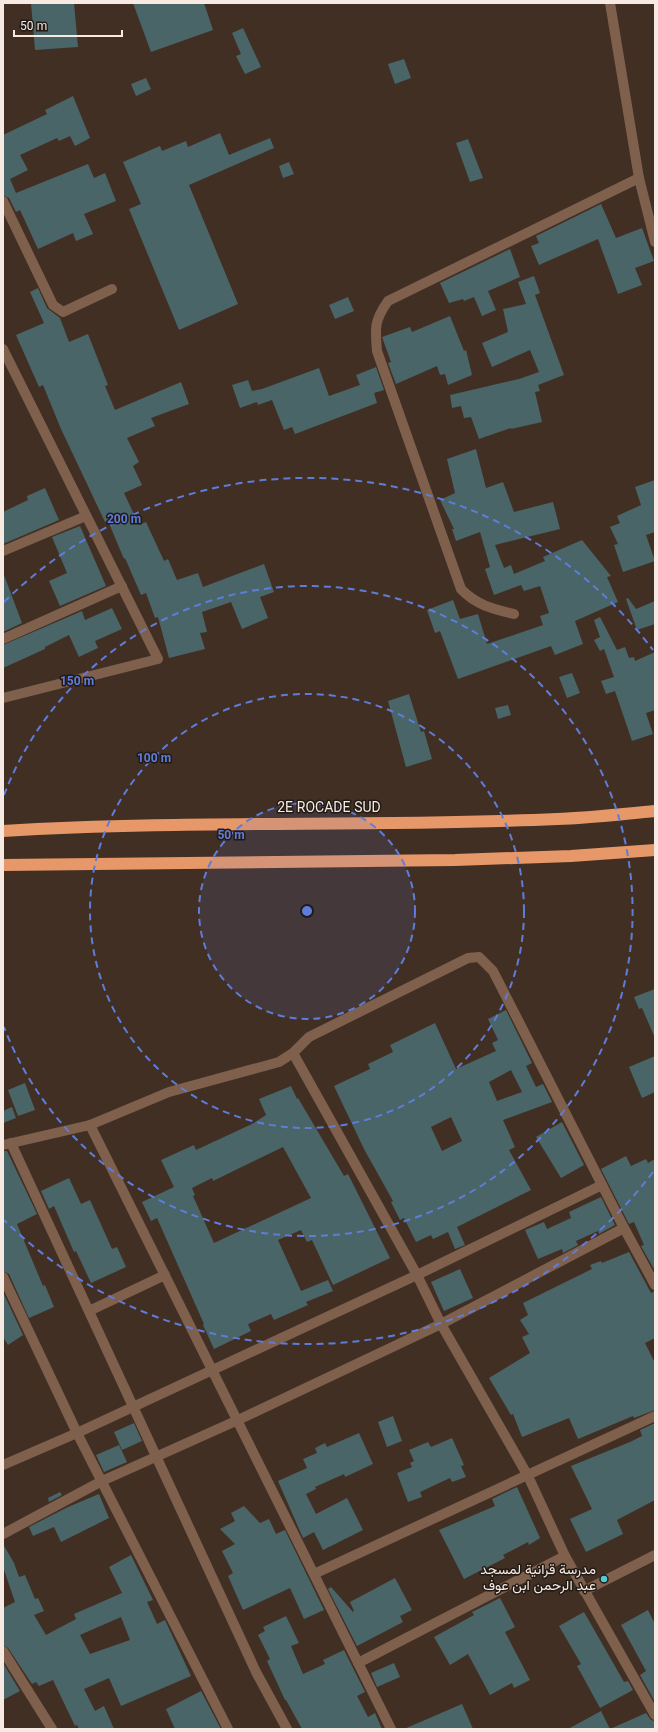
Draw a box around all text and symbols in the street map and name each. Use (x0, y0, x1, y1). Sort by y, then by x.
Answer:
scale bar (14, 12, 122, 38)
text: 50 m (20, 18, 47, 36)
text: 200 m (107, 511, 141, 529)
text: 150 m (60, 673, 94, 691)
text: 100 m (137, 750, 171, 768)
street label: 2E ROCADE SUD (277, 798, 381, 820)
text: 50 m (217, 827, 245, 845)
centre of rings (300, 904, 314, 918)
place label: مدرسة قرانية لمسجد عبد الرحمن ابن عوف (480, 1560, 596, 1598)
marker: مدرسة قرانية لمسجد عبد الرحمن ابن عوف (599, 1574, 609, 1584)

